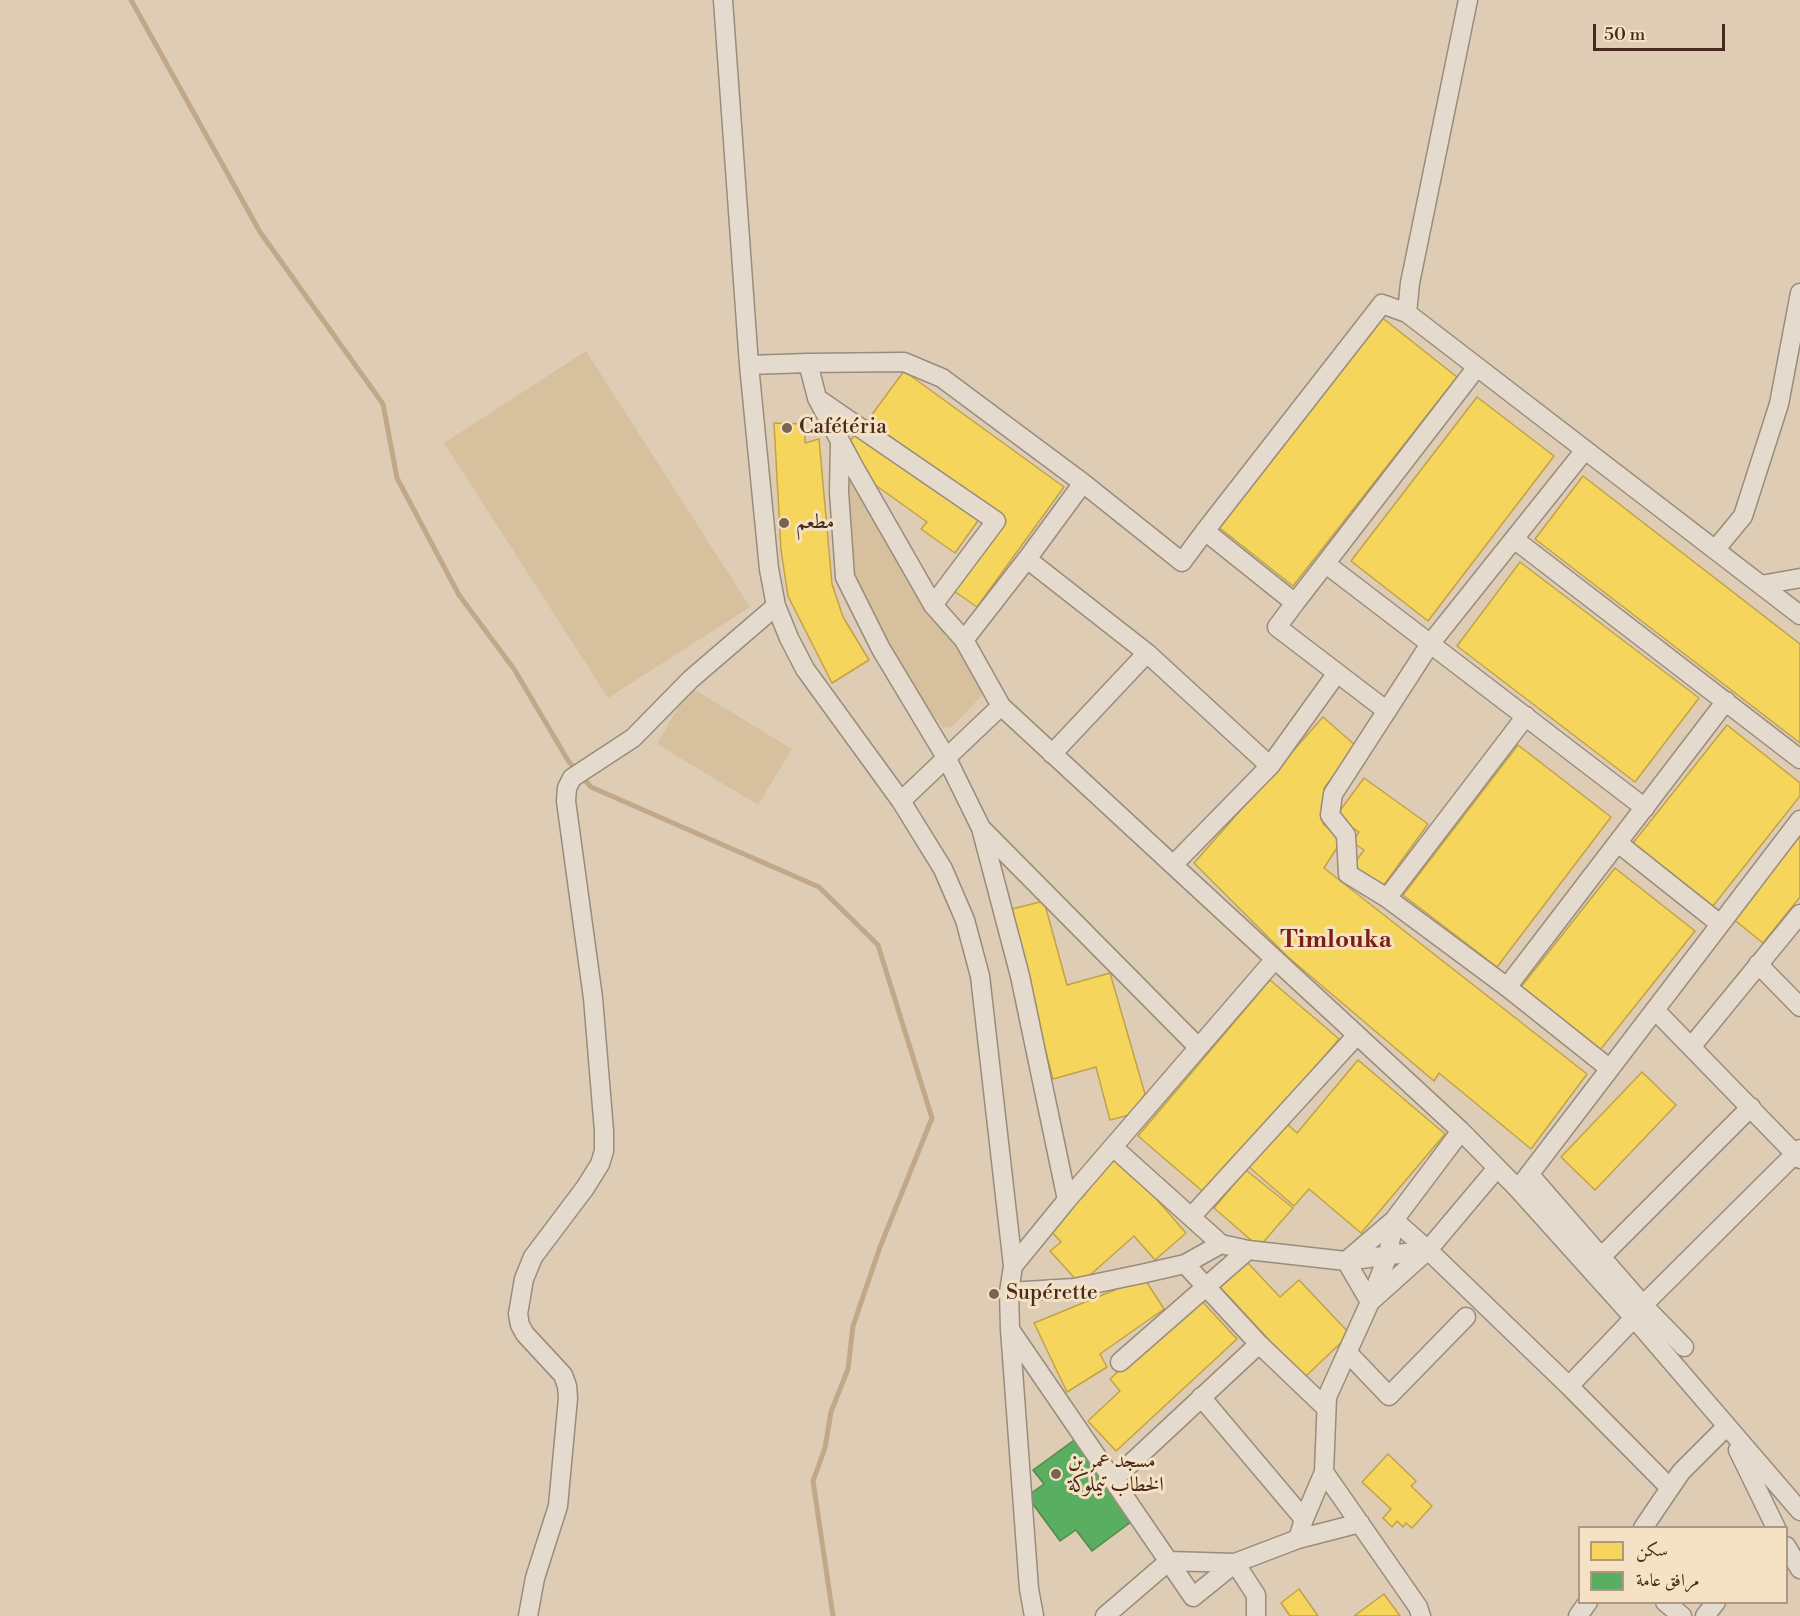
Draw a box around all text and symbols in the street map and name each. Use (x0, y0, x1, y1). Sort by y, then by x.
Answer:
scale bar (1596, 12, 1728, 50)
text: 50 m (1604, 23, 1645, 46)
place label: Cafétéria (799, 415, 887, 441)
marker: Cafétéria (780, 421, 794, 435)
place label: مطعم (796, 510, 834, 536)
marker: مطعم (777, 516, 791, 530)
district label: Timlouka (1280, 927, 1392, 955)
place label: Supérette (1006, 1281, 1098, 1307)
marker: Supérette (987, 1287, 1001, 1301)
place label: مسجد عمر بن الخطاب تيملوكة (1068, 1449, 1164, 1499)
marker: مسجد عمر بن الخطاب تيملوكة (1049, 1467, 1063, 1481)
legend (1578, 1526, 1788, 1604)
text: سكن (1636, 1539, 1668, 1562)
text: مرافق عامة (1636, 1569, 1700, 1592)

